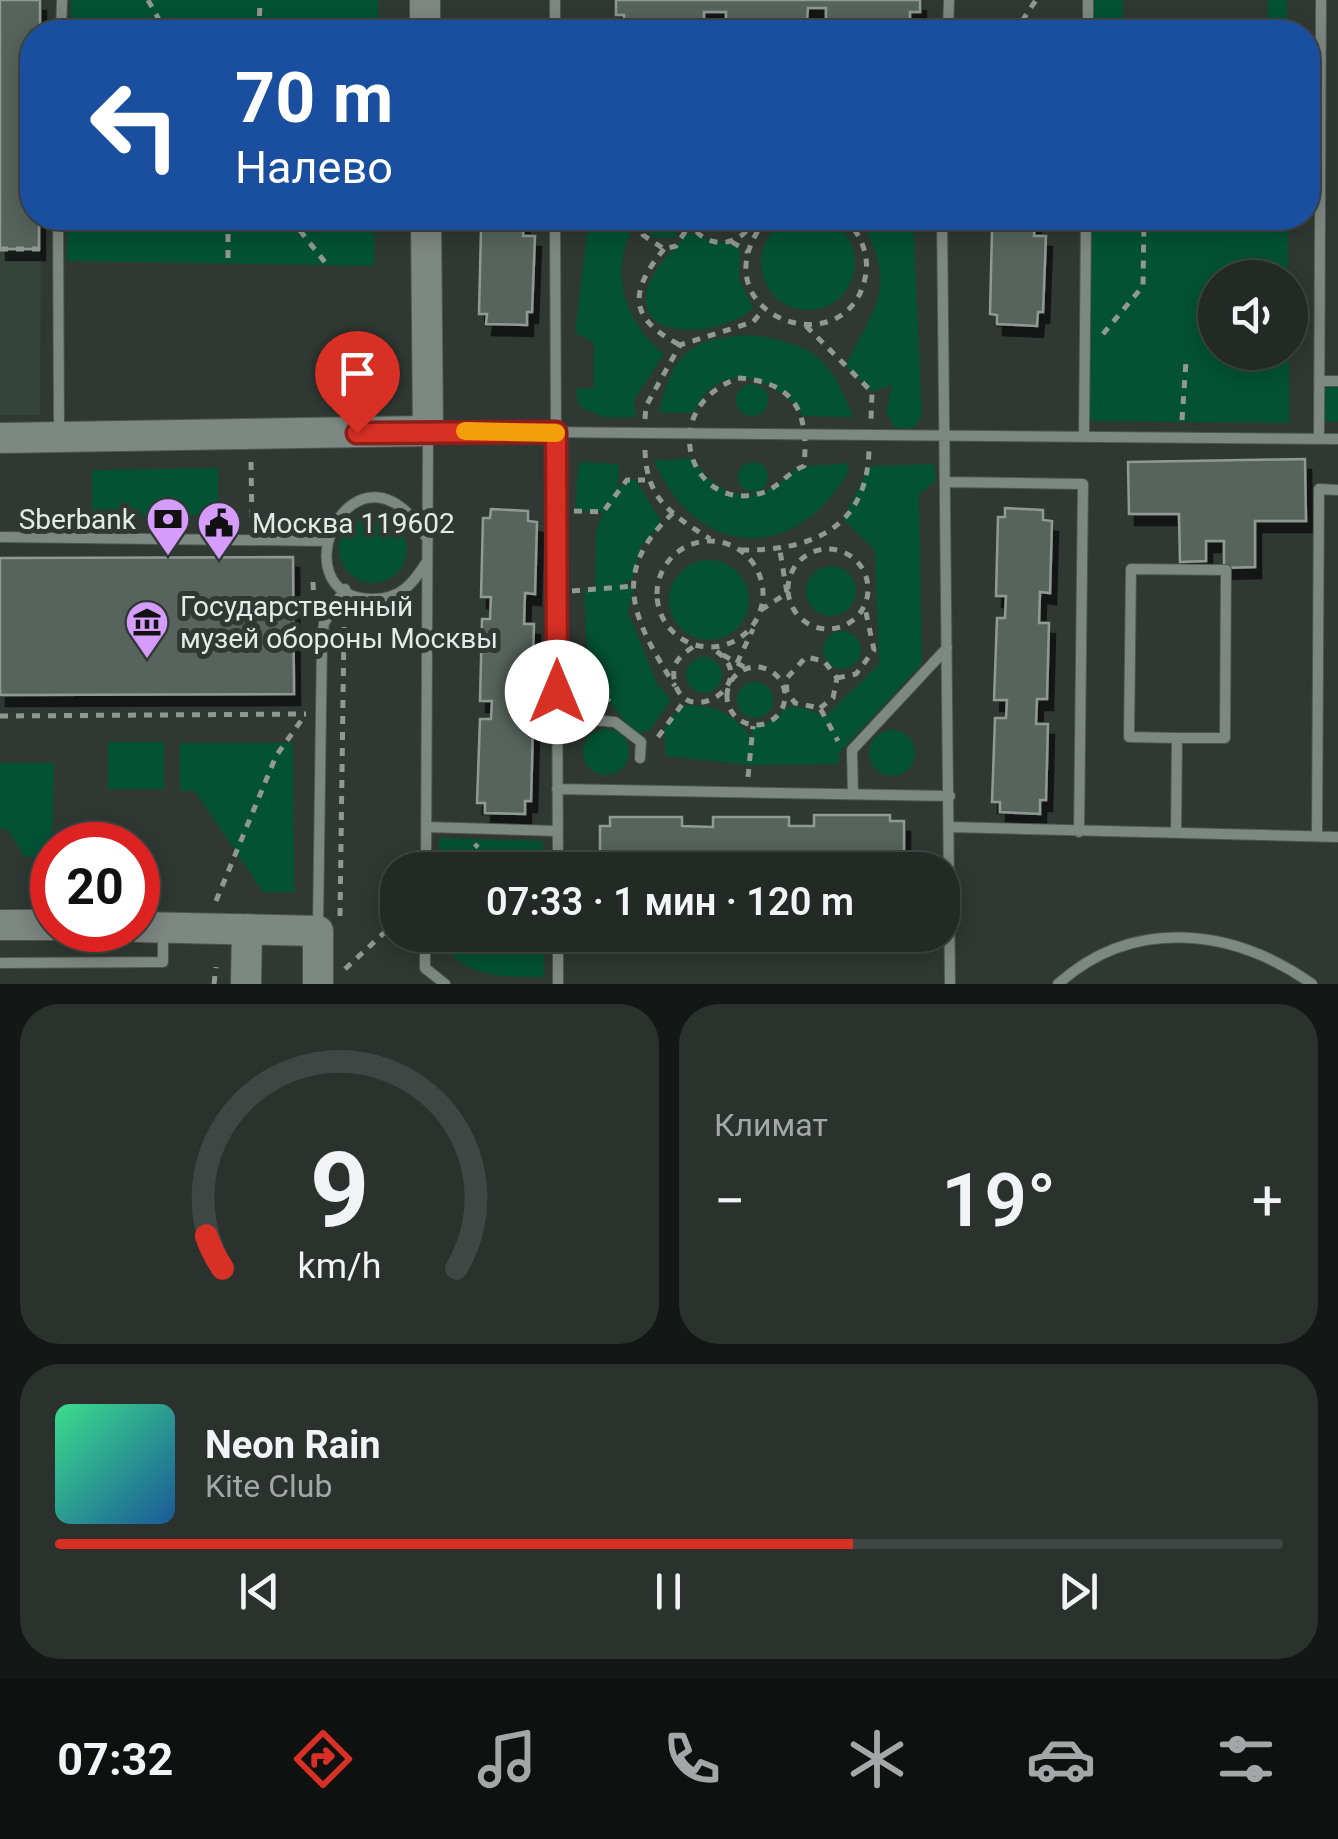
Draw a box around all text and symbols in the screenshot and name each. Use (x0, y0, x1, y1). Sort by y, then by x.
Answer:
text: 70 m (235, 57, 393, 139)
icon: left (70, 60, 200, 190)
text: Налево (235, 141, 393, 194)
map controls (1198, 260, 1308, 370)
button: sound (1198, 260, 1308, 370)
pin (315, 331, 400, 434)
icon: arrive (330, 346, 385, 401)
bank icon: Sberbank (145, 496, 191, 557)
public building icon: Москва 119602 (196, 500, 242, 561)
place label: Sberbank (19, 503, 137, 536)
place label: Москва 119602 (252, 507, 455, 540)
place label: Государственный музей обороны Москвы (180, 590, 498, 655)
museum icon: Государственный музей обороны Москвы (124, 599, 170, 660)
position arrow (505, 640, 609, 744)
speed limit sign: 20 (30, 822, 160, 952)
text: 07:33 · 1 мин · 120 m (486, 880, 854, 924)
text: Климат (714, 1106, 828, 1144)
text: 9 (310, 1130, 369, 1251)
text: 19° (941, 1156, 1056, 1244)
text: − (714, 1169, 745, 1233)
text: + (1252, 1169, 1283, 1233)
text: km/h (298, 1245, 381, 1287)
text: Neon Rain (205, 1423, 381, 1467)
text: Kite Club (205, 1467, 332, 1505)
icon: previous (232, 1564, 287, 1619)
icon: pause (641, 1564, 696, 1619)
icon: next (1051, 1564, 1106, 1619)
icon: directions (288, 1724, 358, 1794)
icon: music (472, 1724, 542, 1794)
icon: phone (657, 1724, 727, 1794)
icon: climate (842, 1724, 912, 1794)
icon: car (1026, 1724, 1096, 1794)
icon: filters (1211, 1724, 1281, 1794)
text: 07:32 (57, 1733, 173, 1786)

